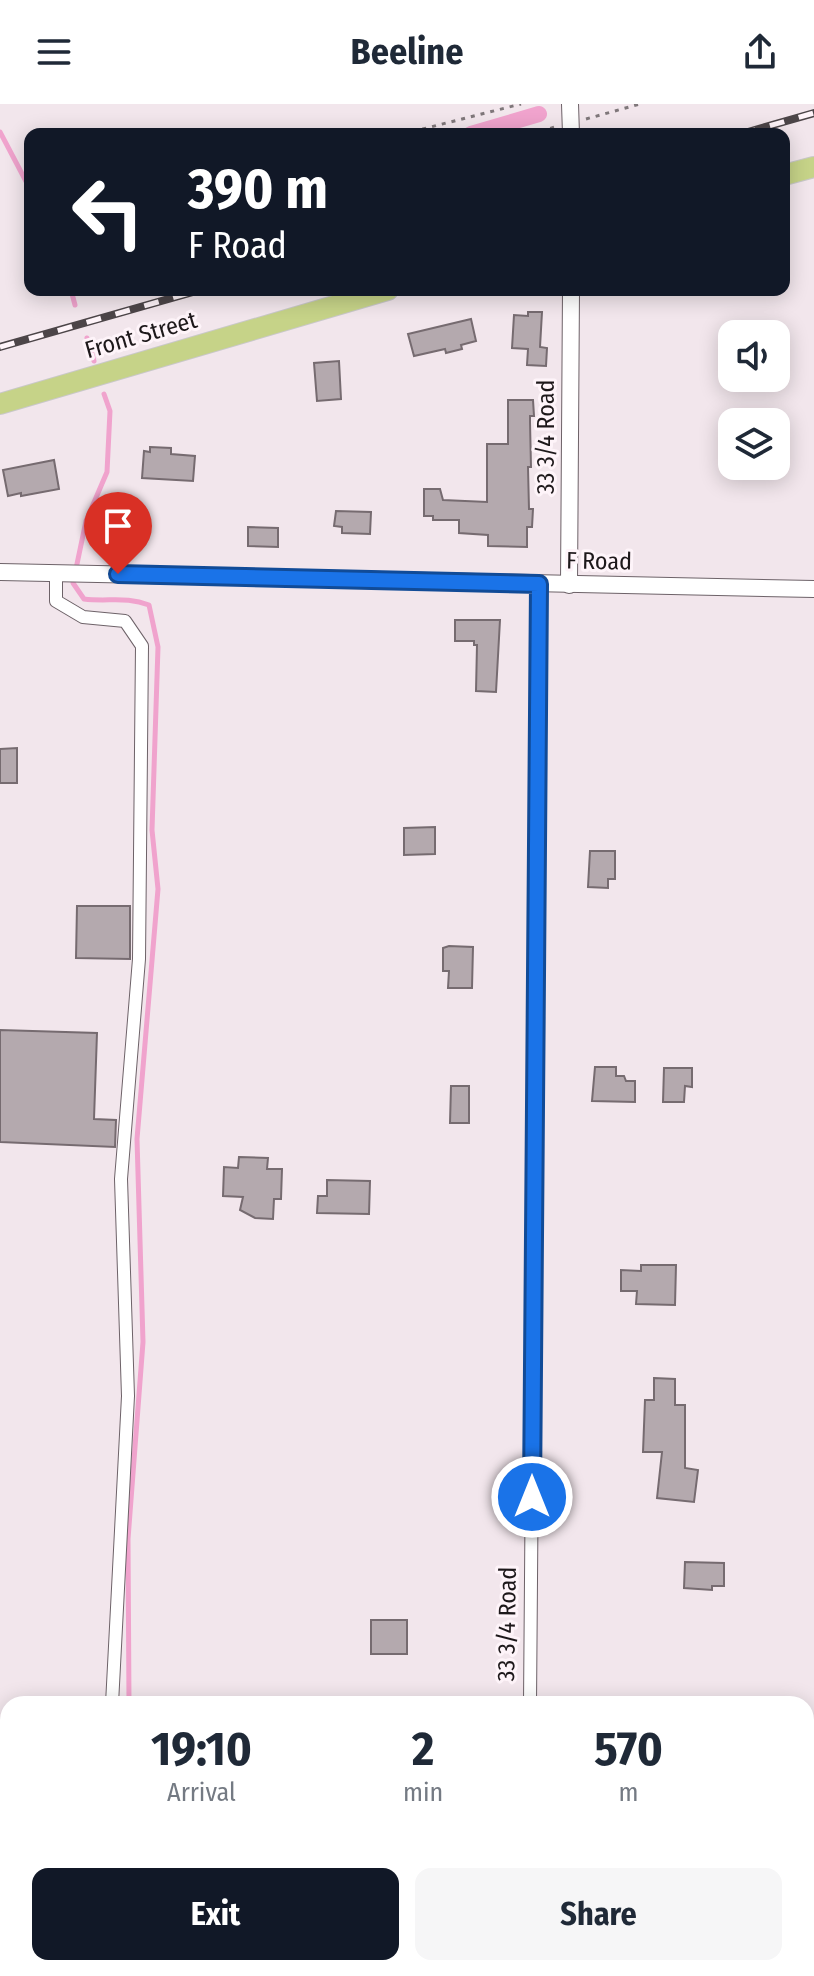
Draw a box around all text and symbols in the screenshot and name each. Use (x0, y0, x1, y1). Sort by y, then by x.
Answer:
icon: menu (32, 30, 76, 74)
text: Beeline (351, 30, 463, 74)
icon: share (738, 30, 782, 74)
text: 390 m (188, 156, 328, 223)
icon: left (56, 160, 160, 264)
text: F Road (188, 224, 287, 268)
street label: Front Street (82, 306, 200, 364)
map controls (718, 320, 790, 480)
button: sound (718, 320, 790, 392)
street label: 33 3/4 Road (532, 380, 560, 494)
button: layers (718, 408, 790, 480)
pin (84, 492, 152, 574)
icon: arrive (96, 504, 140, 548)
street label: F Road (566, 546, 632, 576)
position arrow (490, 1455, 574, 1539)
street label: 33 3/4 Road (492, 1566, 522, 1682)
text: 19:10 (151, 1720, 252, 1778)
text: 2 (412, 1720, 434, 1778)
text: 570 (594, 1720, 663, 1778)
text: Arrival (167, 1777, 236, 1808)
text: min (403, 1777, 443, 1808)
text: m (619, 1777, 639, 1808)
button: Exit (32, 1868, 399, 1960)
button: Share (415, 1868, 782, 1960)

